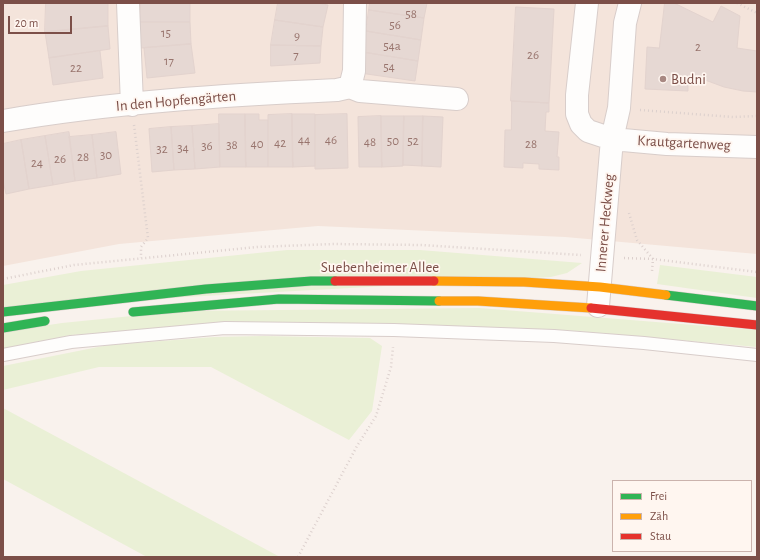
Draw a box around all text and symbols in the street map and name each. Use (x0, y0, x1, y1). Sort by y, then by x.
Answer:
house number: 58 (405, 6, 417, 22)
scale bar (10, 8, 74, 34)
text: 20 m (15, 17, 38, 29)
house number: 56 (389, 17, 401, 33)
house number: 15 (161, 25, 171, 41)
house number: 9 (294, 28, 300, 44)
house number: 54a (383, 38, 401, 54)
house number: 2 (695, 39, 701, 55)
house number: 7 (293, 47, 299, 63)
house number: 26 (527, 47, 539, 63)
house number: 17 (164, 53, 174, 69)
house number: 54 (383, 59, 395, 75)
house number: 22 (70, 60, 82, 76)
place label: Budni (671, 70, 706, 88)
marker: Budni (658, 74, 668, 84)
street label: In den Hopfengärten (115, 87, 237, 115)
house number: 44 (298, 132, 310, 148)
house number: 46 (325, 132, 337, 148)
street label: Krautgartenweg (637, 132, 731, 154)
house number: 50 (387, 133, 399, 149)
house number: 52 (407, 133, 419, 149)
house number: 48 (364, 134, 376, 150)
house number: 42 (274, 135, 286, 151)
house number: 40 (250, 136, 264, 152)
house number: 28 (525, 136, 537, 152)
house number: 38 (226, 137, 238, 153)
house number: 36 (201, 138, 213, 154)
house number: 34 (177, 140, 189, 156)
house number: 32 (156, 141, 168, 157)
house number: 30 (100, 147, 112, 163)
house number: 28 (77, 149, 89, 165)
house number: 26 (54, 151, 66, 167)
house number: 24 (31, 155, 43, 171)
street label: Innerer Heckweg (592, 173, 618, 273)
street label: Suebenheimer Allee (321, 258, 439, 276)
legend (612, 480, 752, 552)
text: Frei (650, 490, 667, 502)
text: Zäh (650, 510, 668, 522)
text: Stau (650, 530, 671, 542)

